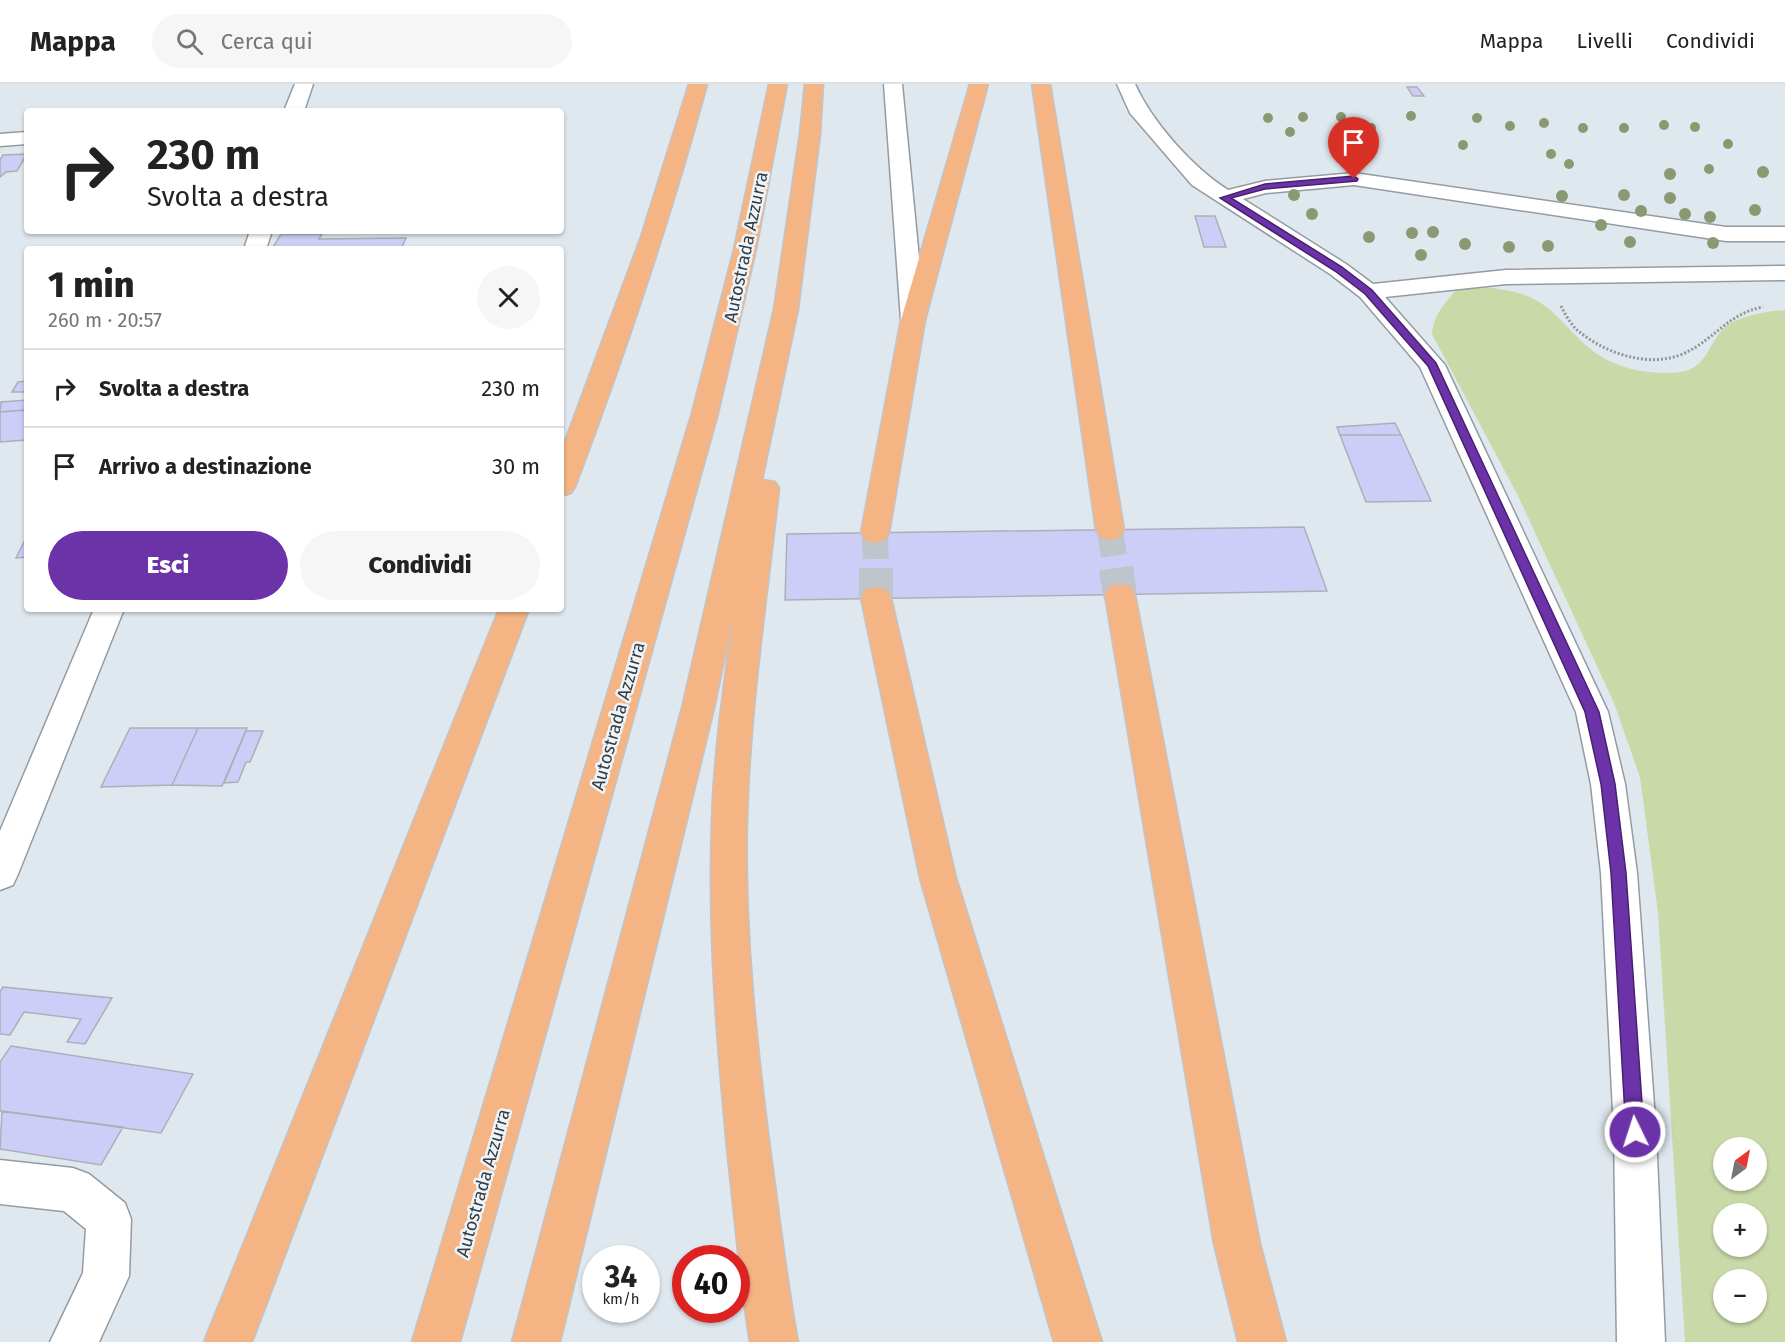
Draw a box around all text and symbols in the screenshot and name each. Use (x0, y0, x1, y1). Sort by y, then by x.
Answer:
search box (152, 14, 572, 68)
text: Mappa (30, 25, 116, 58)
icon: search (173, 25, 206, 58)
text: Cerca qui (221, 28, 313, 55)
text: Mappa (1480, 28, 1544, 54)
text: Livelli (1577, 28, 1633, 54)
text: Condividi (1666, 28, 1755, 54)
pin (1328, 117, 1379, 179)
icon: arrive (1337, 126, 1370, 159)
text: 230 m (147, 130, 260, 180)
icon: right (48, 132, 126, 210)
street label: Autostrada Azzurra (719, 170, 773, 324)
text: Svolta a destra (147, 181, 329, 213)
text: 1 min (48, 263, 134, 307)
button: close (477, 266, 540, 329)
text: 260 m · 20:57 (48, 308, 162, 332)
icon: right (48, 372, 81, 405)
text: Svolta a destra (99, 375, 249, 402)
text: 230 m (481, 375, 540, 402)
icon: arrive (48, 450, 81, 483)
text: Arrivo a destinazione (99, 453, 312, 480)
text: 30 m (492, 453, 540, 480)
button: Esci (48, 531, 288, 600)
button: Condividi (300, 531, 540, 600)
street label: Autostrada Azzurra (586, 639, 650, 793)
position arrow (1603, 1100, 1667, 1164)
street label: Autostrada Azzurra (451, 1106, 515, 1260)
north arrow (1713, 1137, 1767, 1191)
map controls (1713, 1137, 1767, 1323)
button: + (1713, 1203, 1767, 1257)
speed limit sign: 40 (672, 1245, 750, 1323)
text: 34 (605, 1259, 637, 1295)
button: − (1713, 1269, 1767, 1323)
text: km/h (602, 1290, 640, 1308)

